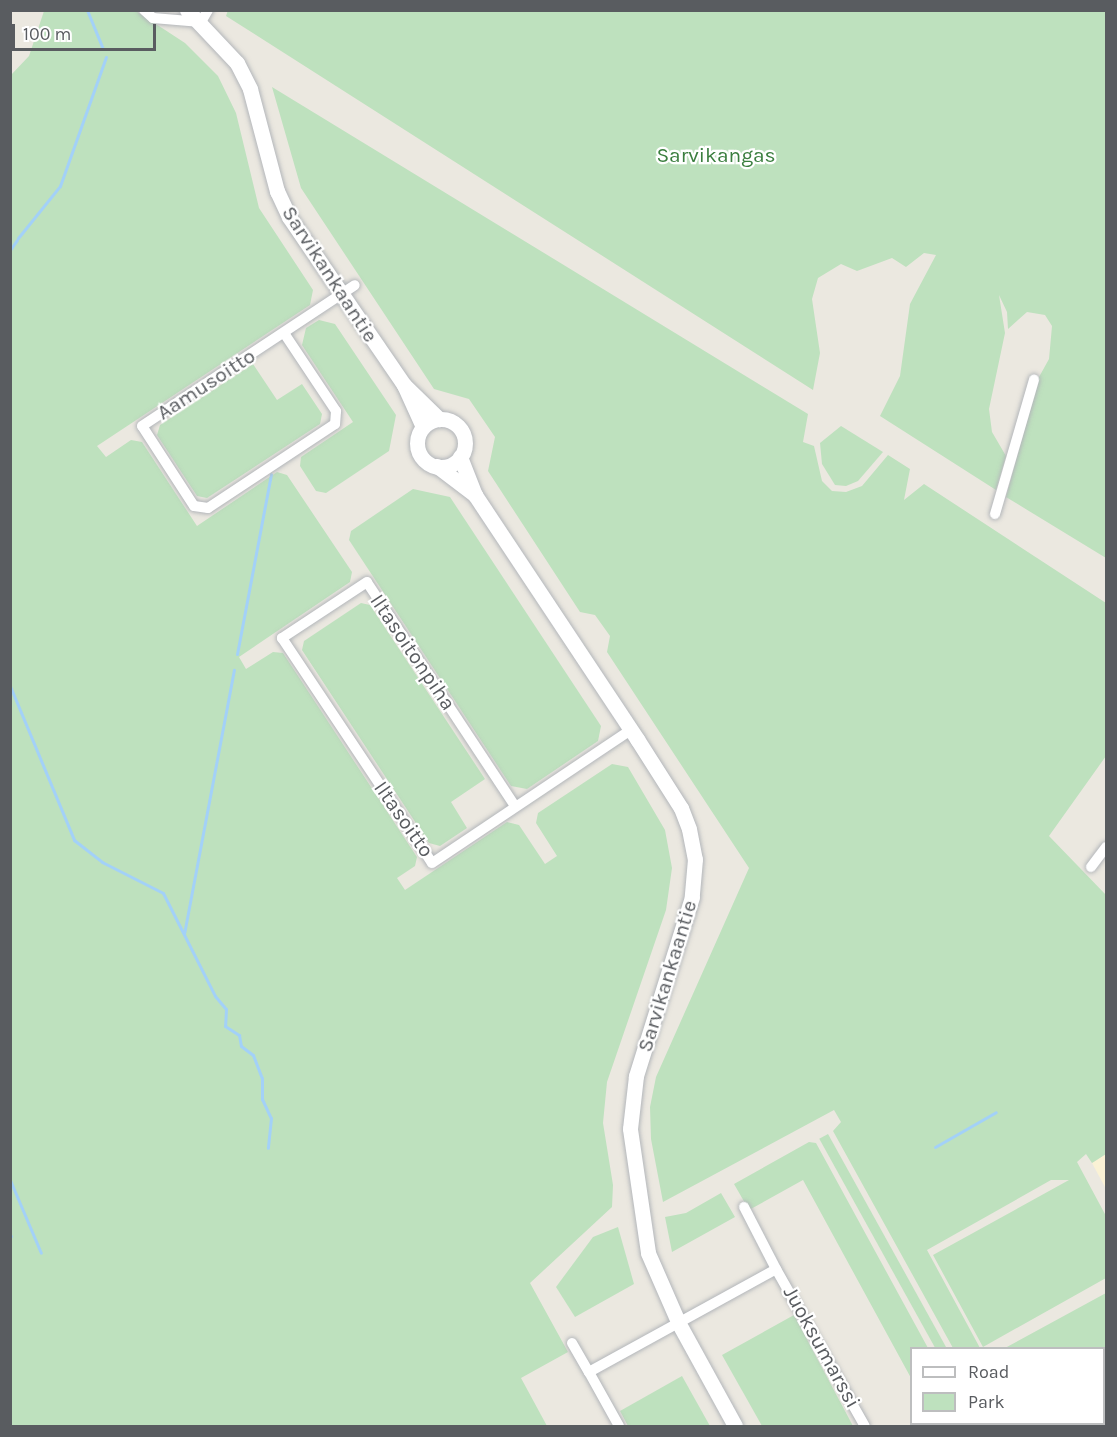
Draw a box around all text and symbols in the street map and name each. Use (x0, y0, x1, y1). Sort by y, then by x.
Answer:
scale bar (15, 12, 159, 50)
text: 100 m (23, 23, 71, 45)
park label: Sarvikangas (656, 142, 776, 168)
street label: Sarvikankaantie (277, 201, 383, 347)
street label: Aamusoitto (152, 343, 260, 425)
street label: Iltasoitonpiha (365, 589, 461, 715)
street label: Iltasoitto (369, 776, 439, 862)
street label: Sarvikankaantie (632, 897, 702, 1055)
street label: Juoksumarssi (778, 1282, 866, 1412)
legend (910, 1347, 1105, 1425)
text: Road (968, 1361, 1009, 1383)
text: Park (968, 1391, 1005, 1413)

